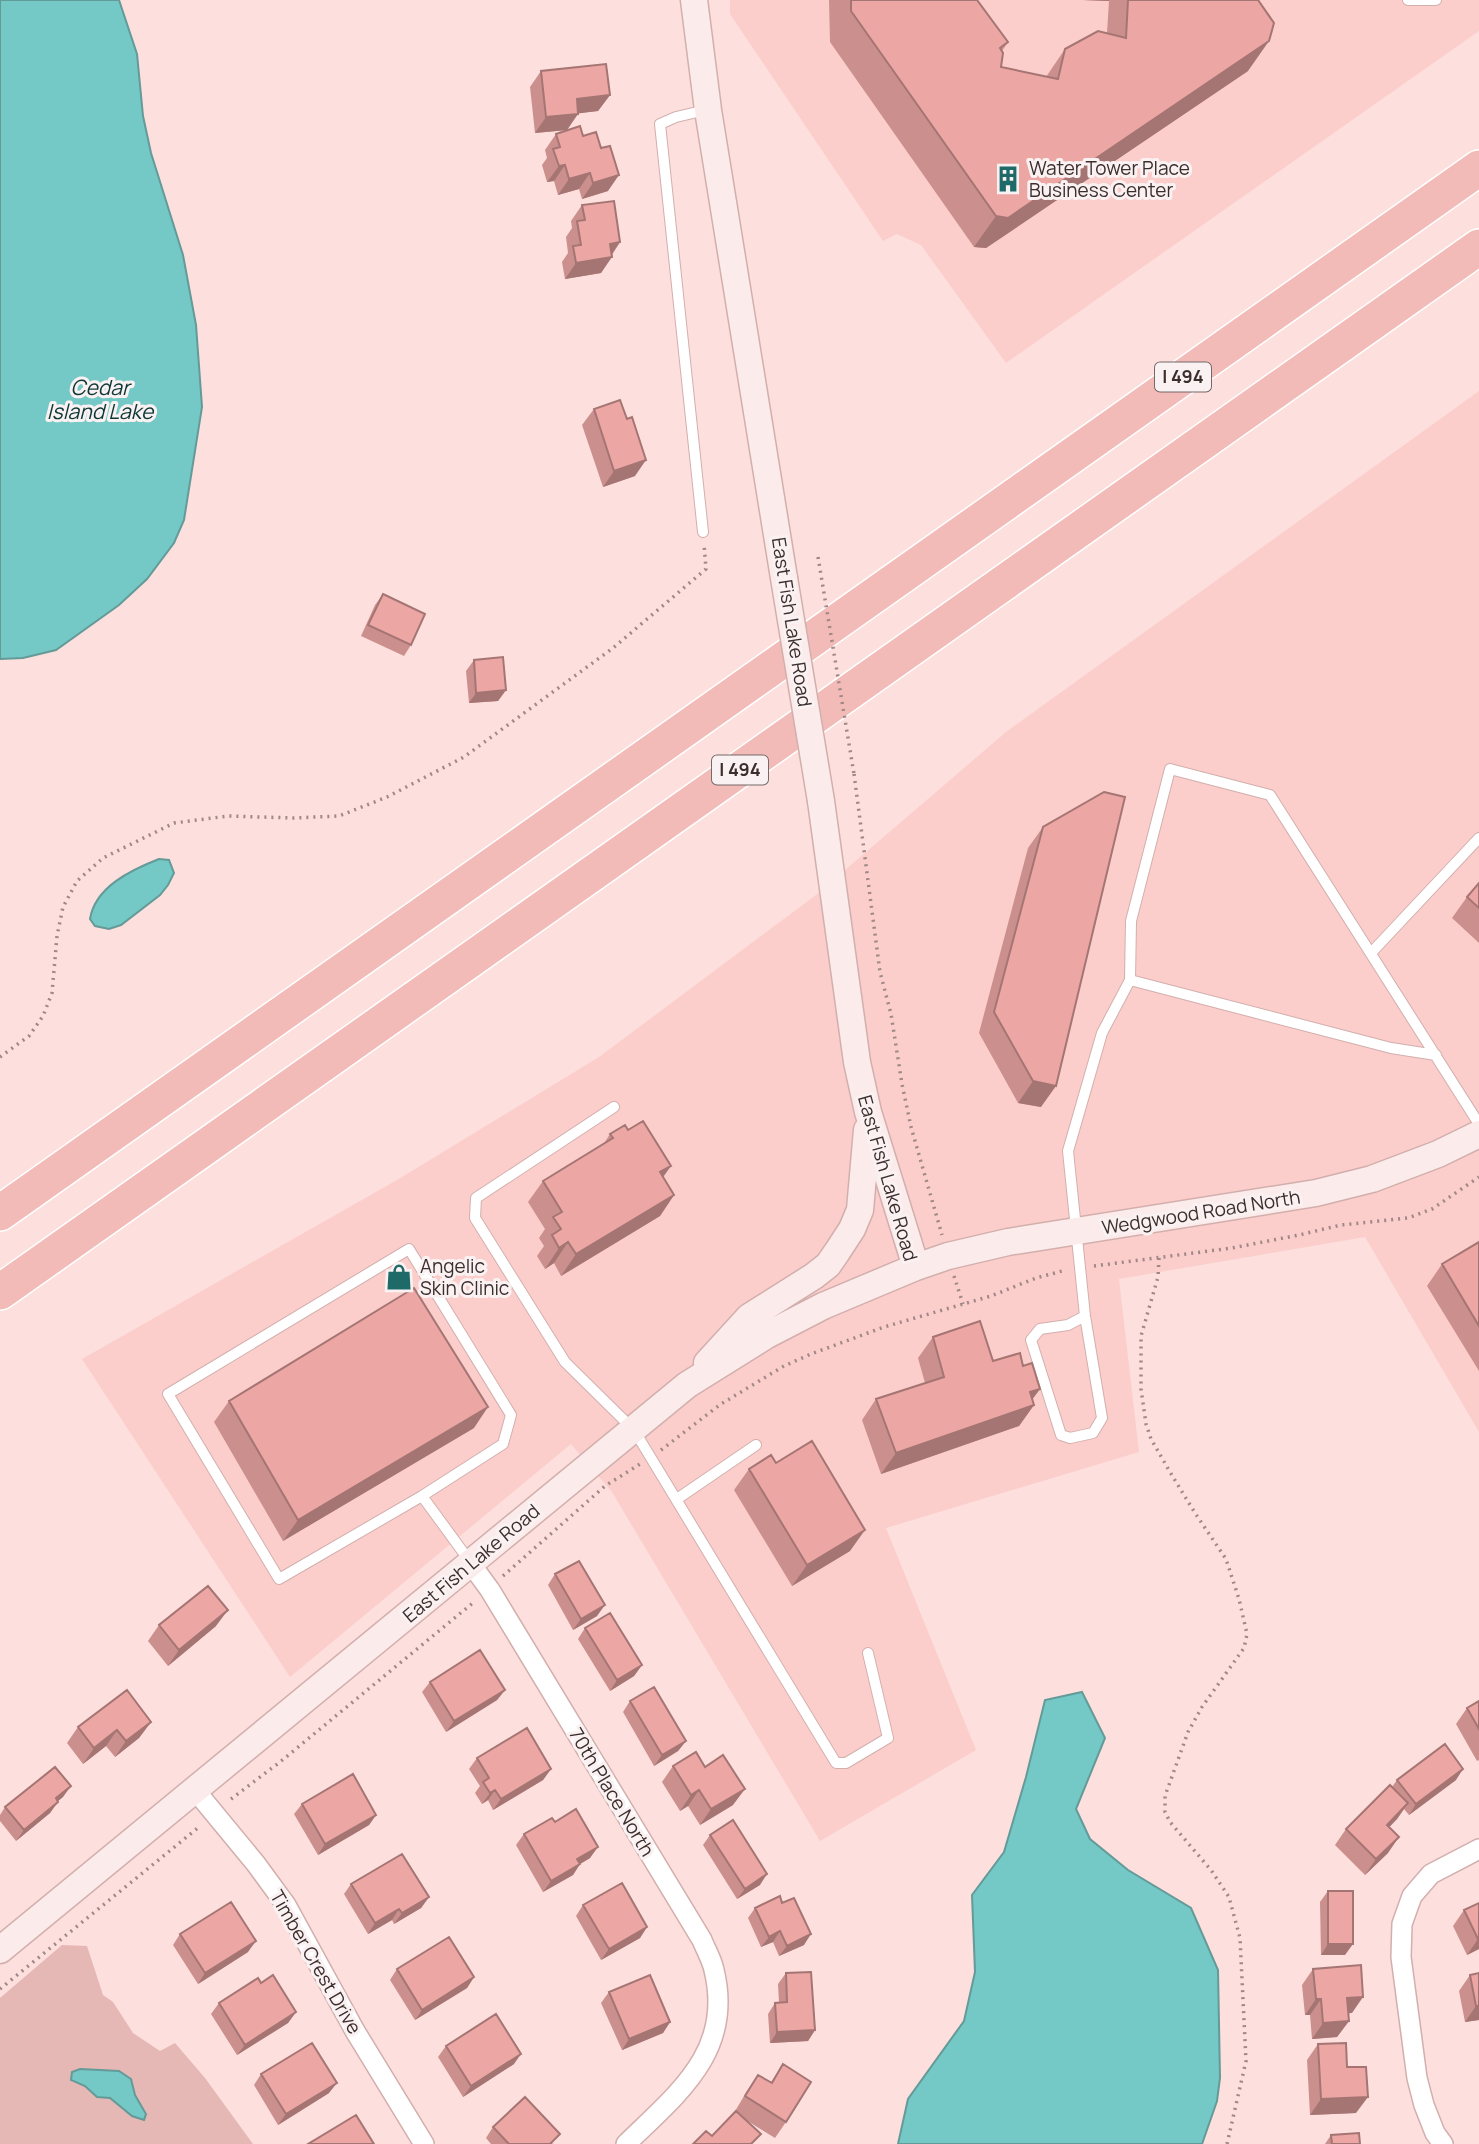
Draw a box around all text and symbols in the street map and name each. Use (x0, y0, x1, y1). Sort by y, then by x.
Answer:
place label: Water Tower Place Business Center (1029, 155, 1190, 203)
building icon: Water Tower Place Business Center (993, 164, 1023, 194)
road number: I 494 (1155, 362, 1211, 391)
water label: Cedar Island Lake (47, 373, 155, 425)
street label: East Fish Lake Road (766, 535, 818, 709)
road number: I 494 (712, 756, 768, 784)
street label: East Fish Lake Road (852, 1092, 924, 1264)
street label: Wedgwood Road North (1100, 1183, 1302, 1241)
place label: Angelic Skin Clinic (420, 1253, 509, 1301)
shop icon: Angelic Skin Clinic (384, 1262, 414, 1292)
street label: East Fish Lake Road (397, 1498, 545, 1628)
street label: 70th Place North (563, 1723, 661, 1861)
street label: Timber Crest Drive (264, 1885, 368, 2039)

